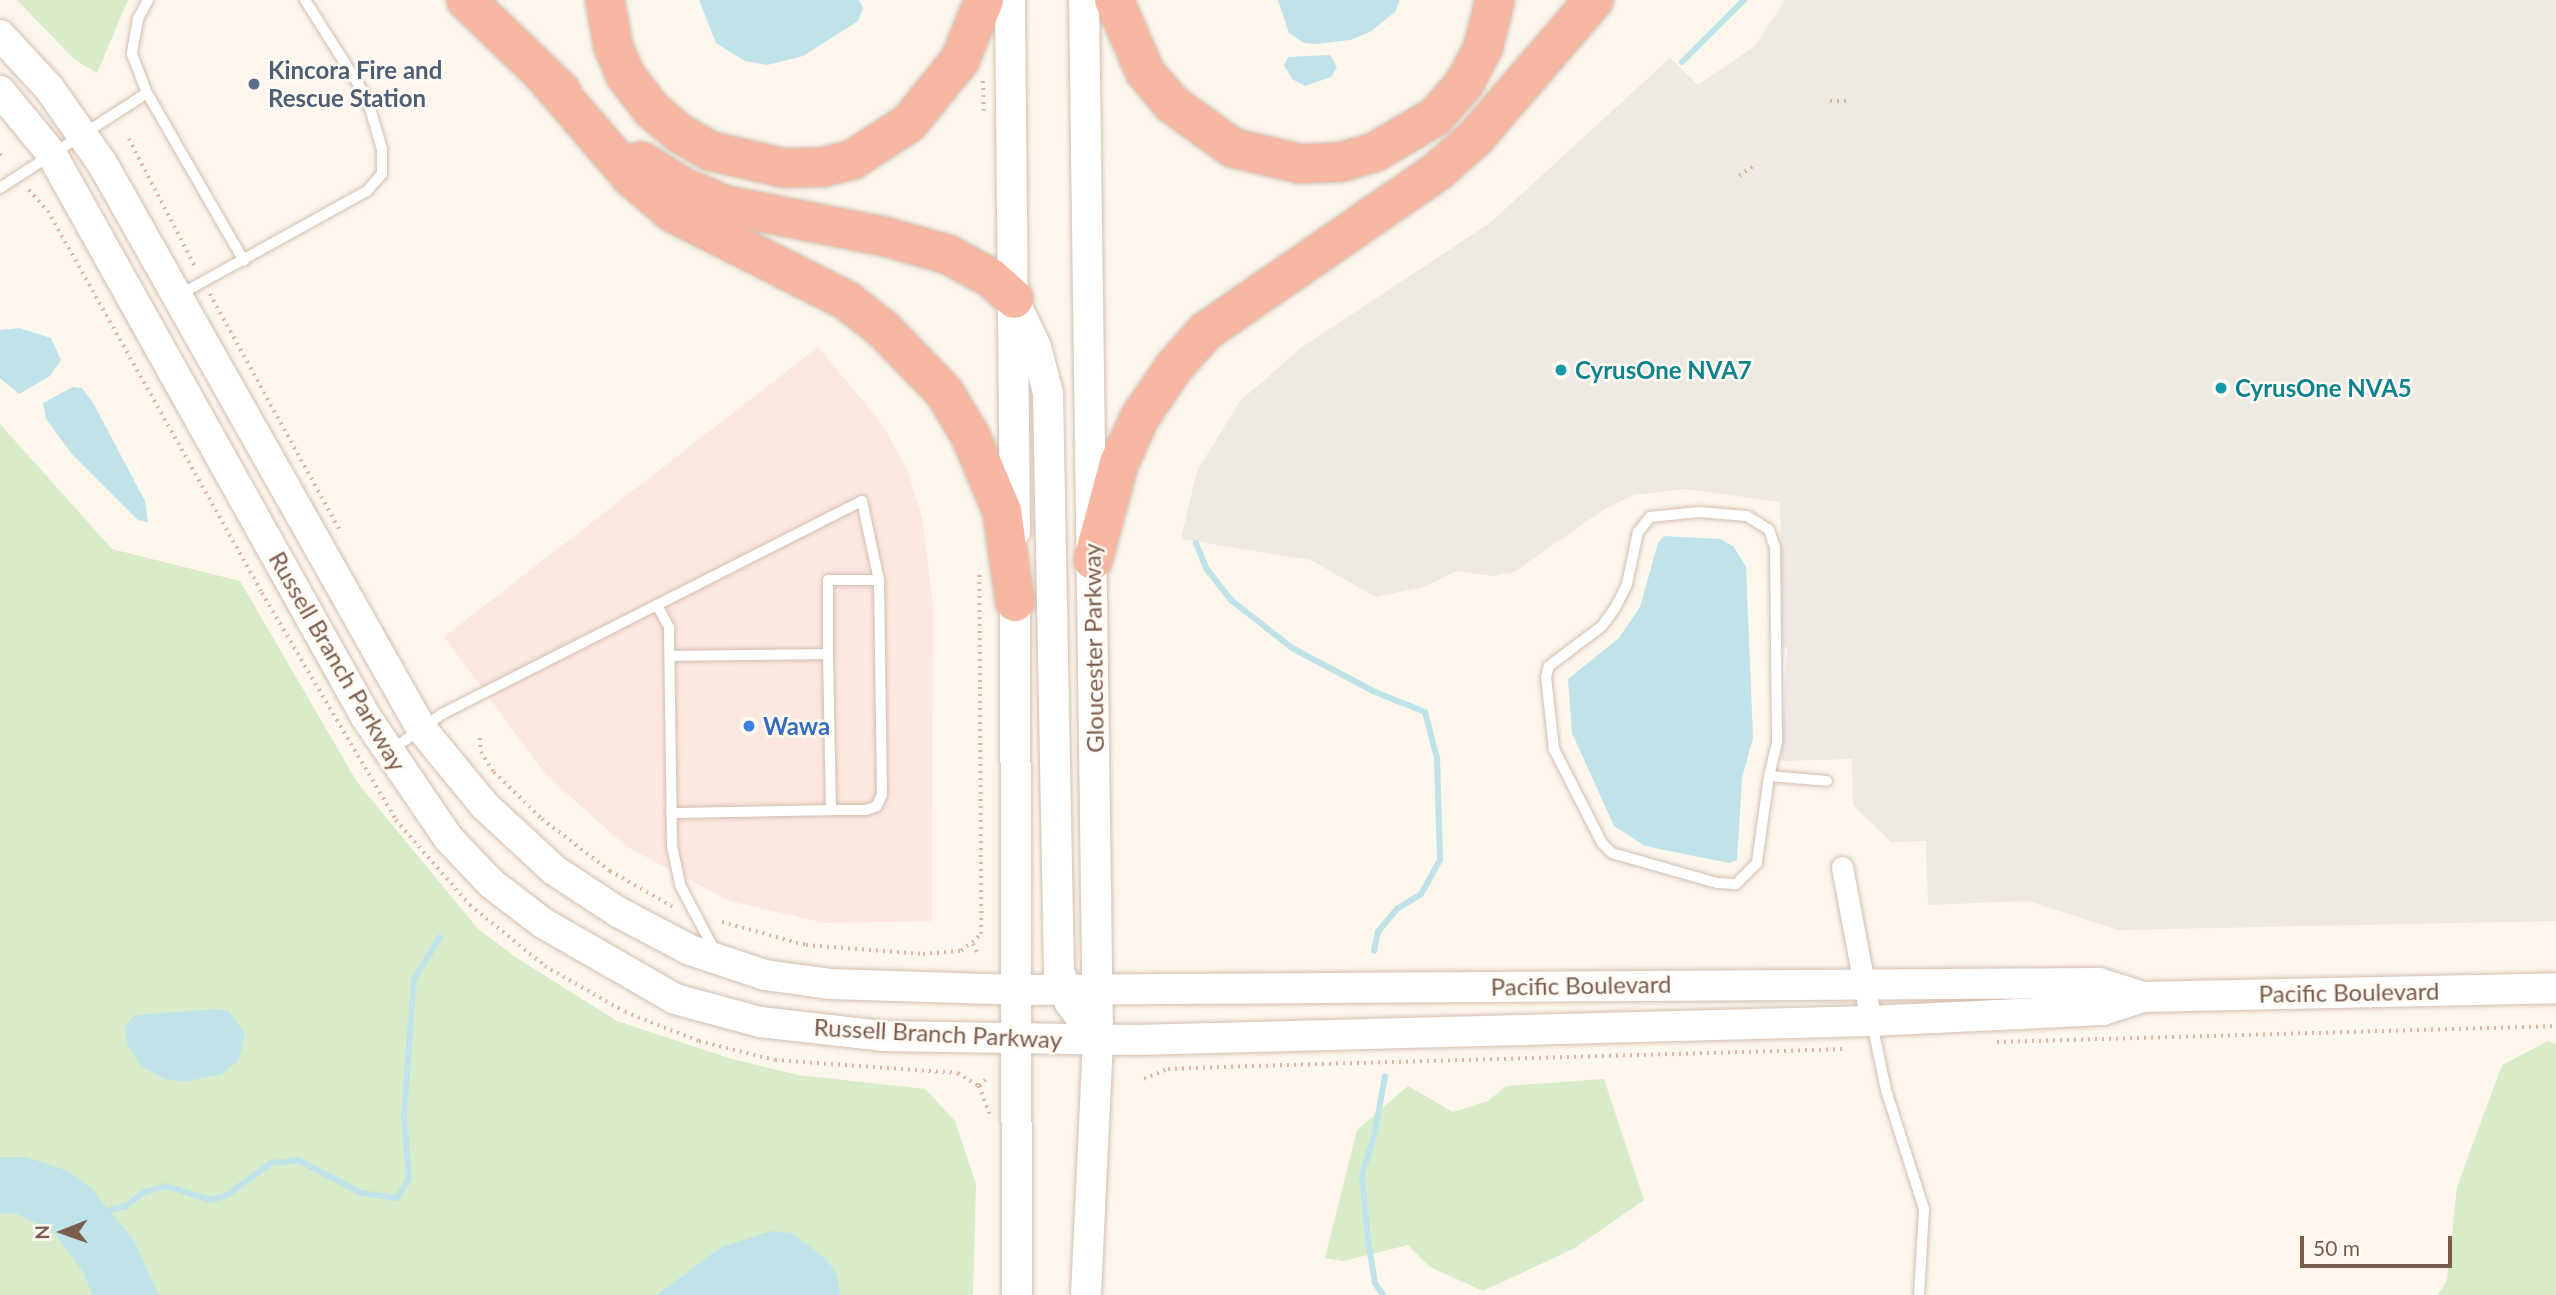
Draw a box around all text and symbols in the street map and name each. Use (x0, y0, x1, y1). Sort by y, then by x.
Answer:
place label: Kincora Fire and Rescue Station (268, 56, 442, 112)
marker: Kincora Fire and Rescue Station (246, 76, 262, 92)
place label: CyrusOne NVA7 (1575, 356, 1752, 384)
marker: CyrusOne NVA7 (1553, 362, 1569, 378)
place label: CyrusOne NVA5 (2235, 374, 2412, 402)
marker: CyrusOne NVA5 (2213, 380, 2229, 396)
street label: Gloucester Parkway (1077, 543, 1109, 753)
street label: Russell Branch Parkway (263, 546, 413, 776)
place label: Wawa (763, 712, 830, 740)
marker: Wawa (741, 718, 757, 734)
street label: Pacific Boulevard (1490, 969, 1672, 1001)
street label: Pacific Boulevard (2258, 976, 2440, 1008)
street label: Russell Branch Parkway (813, 1012, 1063, 1054)
north arrow (28, 1197, 98, 1267)
scale bar (2304, 1222, 2456, 1266)
text: N (30, 1225, 53, 1240)
text: 50 m (2313, 1235, 2360, 1260)

